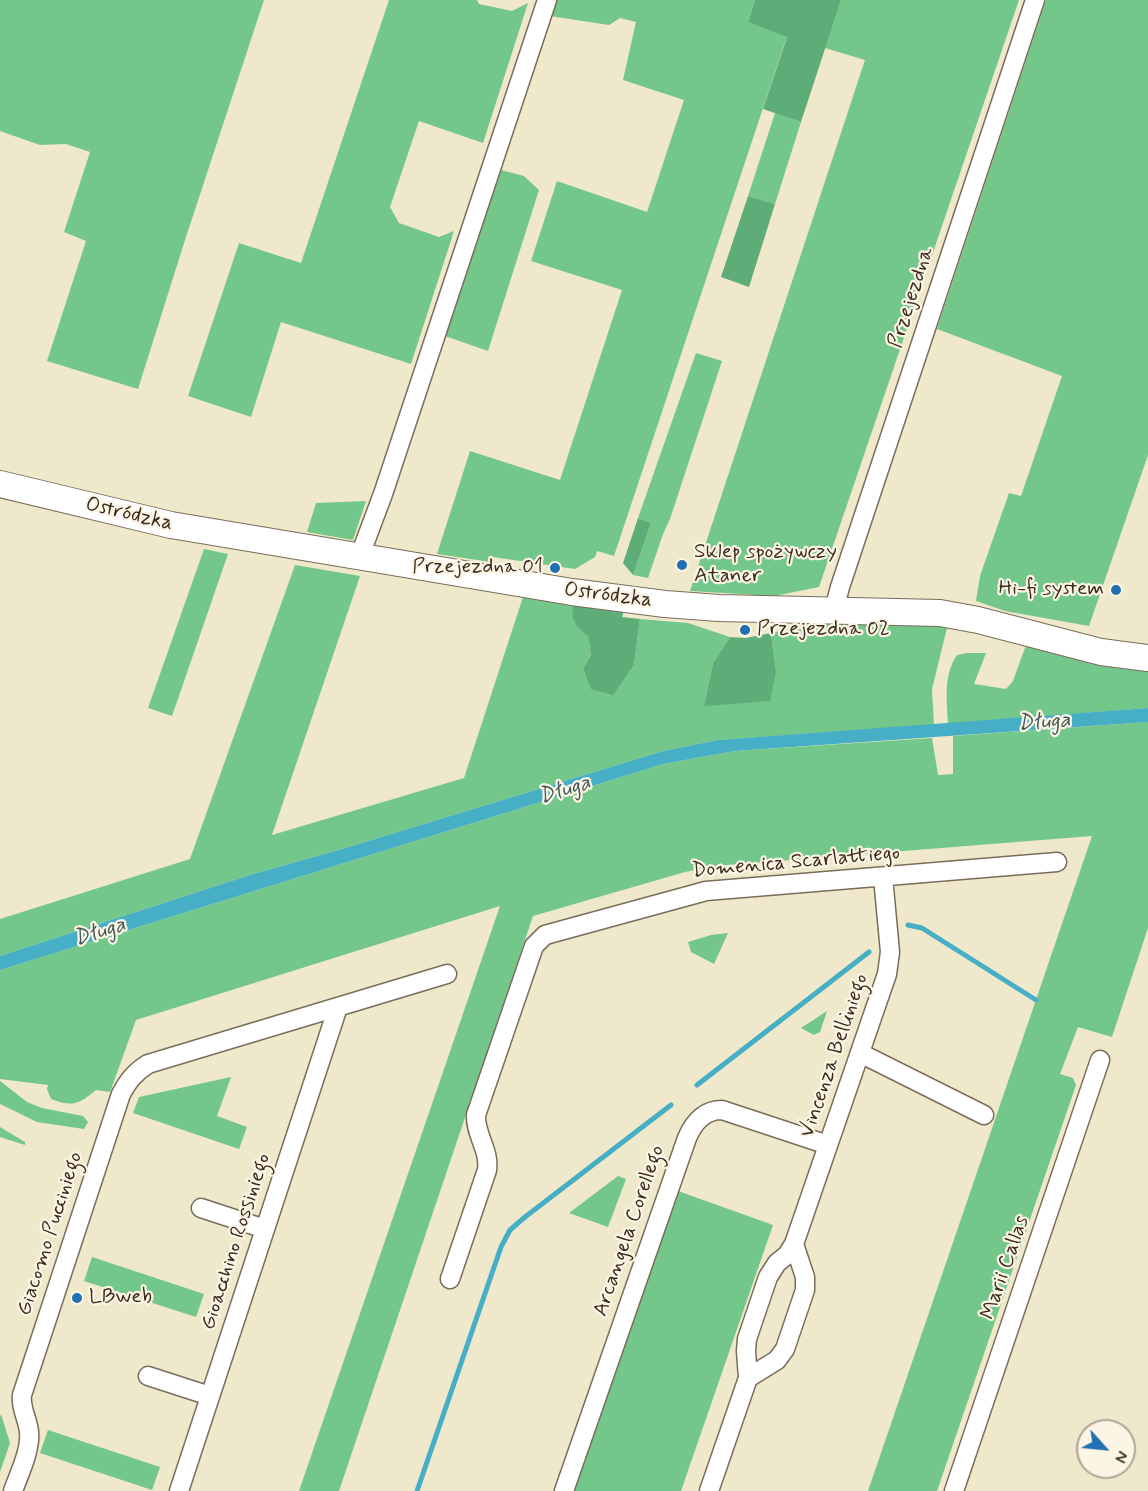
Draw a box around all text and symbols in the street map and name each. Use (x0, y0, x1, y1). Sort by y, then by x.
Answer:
street label: Przejezdna (884, 245, 940, 351)
street label: Ostródzka (83, 493, 175, 537)
place label: Sklep spożywczy Ataner (694, 540, 837, 590)
place label: Przejezdna 01 (412, 555, 543, 581)
marker: Sklep spożywczy Ataner (675, 558, 689, 572)
marker: Przejezdna 01 (548, 561, 562, 575)
place label: Hi-fi system (999, 577, 1104, 603)
street label: Ostródzka (562, 578, 654, 614)
marker: Hi-fi system (1109, 583, 1123, 597)
place label: Przejezdna 02 (757, 617, 890, 643)
marker: Przejezdna 02 (738, 623, 752, 637)
water label: Długa (1017, 708, 1071, 738)
water label: Długa (536, 771, 594, 811)
street label: Domenica Scarlattiego (691, 841, 901, 885)
water label: Długa (71, 913, 129, 953)
street label: Vincenza Belliniego (795, 971, 875, 1141)
street label: Arcangela Corellego (589, 1142, 671, 1320)
street label: Giacomo Pucciniego (13, 1149, 89, 1319)
street label: Gioacchino Rossiniego (197, 1151, 277, 1333)
street label: Marii Callas (976, 1213, 1036, 1323)
place label: LBweb (89, 1285, 152, 1311)
marker: LBweb (70, 1291, 84, 1305)
north arrow (1076, 1419, 1136, 1479)
text: N (1109, 1447, 1132, 1466)

